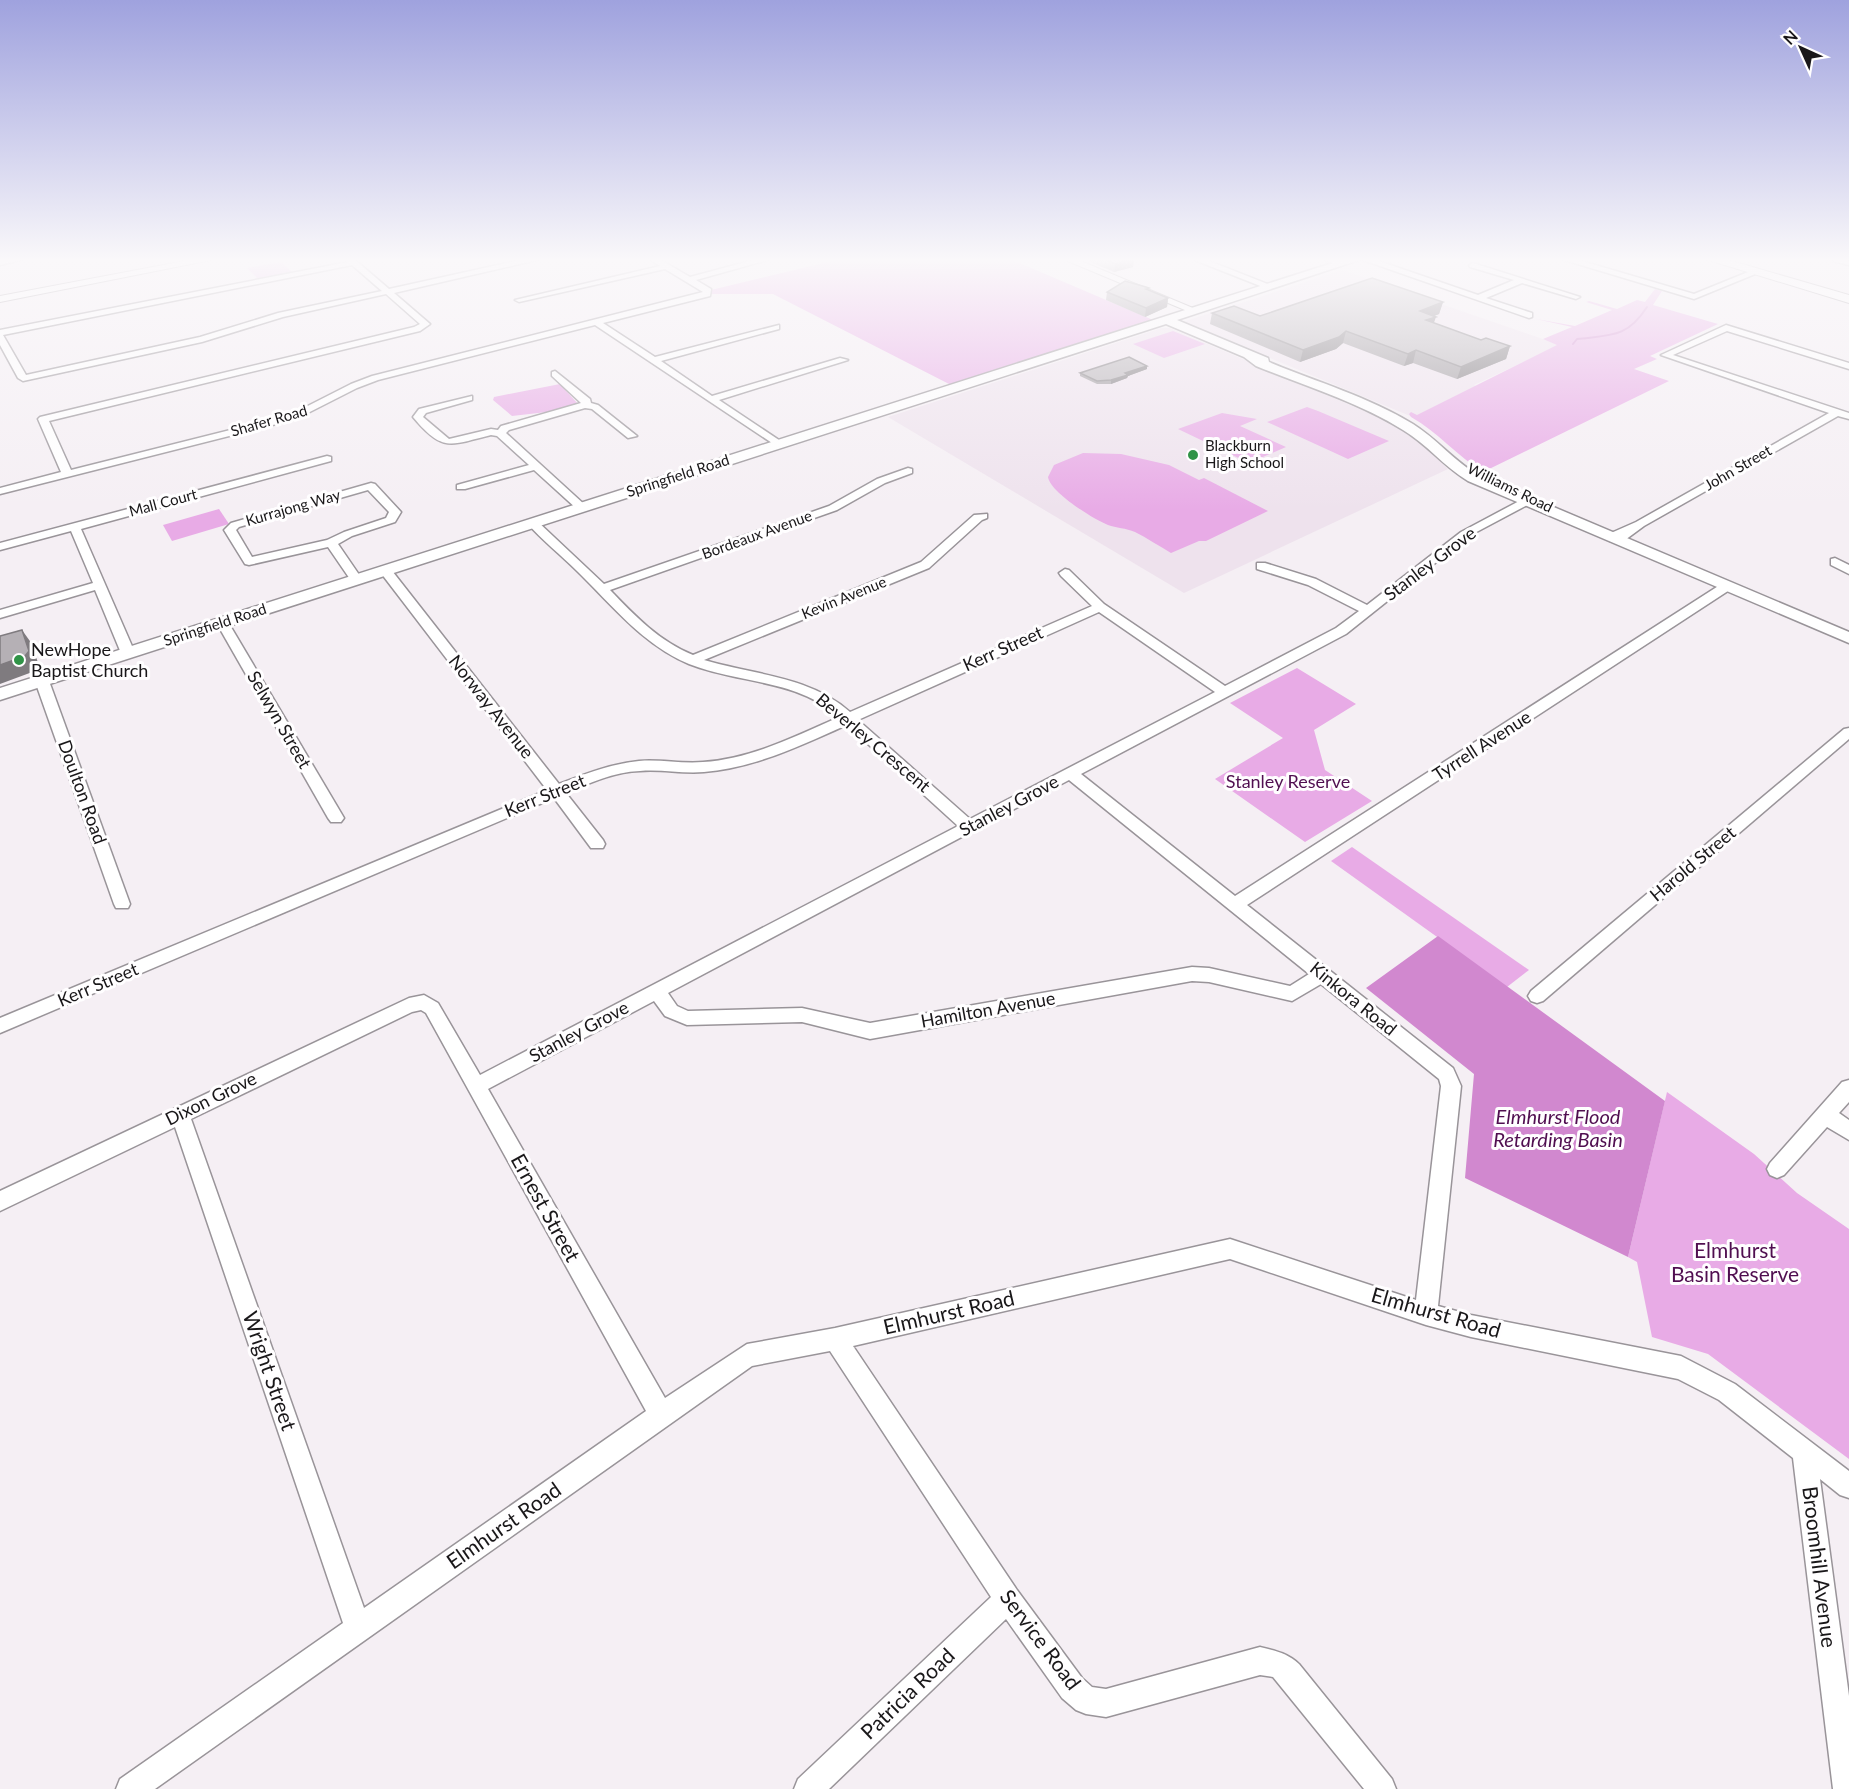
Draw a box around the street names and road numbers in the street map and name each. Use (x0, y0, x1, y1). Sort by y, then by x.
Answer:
street label: Shafer Road (228, 401, 309, 440)
street label: John Street (1701, 440, 1775, 494)
street label: Springfield Road (624, 450, 731, 500)
street label: Williams Road (1465, 459, 1556, 516)
street label: Mall Court (127, 484, 199, 520)
street label: Kurrajong Way (243, 485, 342, 529)
street label: Bordeaux Avenue (699, 506, 814, 562)
street label: Stanley Grove (1379, 521, 1480, 605)
street label: Kevin Avenue (799, 572, 889, 622)
street label: Springfield Road (161, 599, 268, 649)
street label: Kerr Street (959, 620, 1047, 676)
street label: Norway Avenue (445, 650, 539, 763)
street label: Selwyn Street (243, 667, 317, 773)
street label: Beverley Crescent (812, 688, 936, 797)
street label: Tyrrell Avenue (1428, 705, 1535, 785)
street label: Doulton Road (54, 737, 112, 847)
street label: Kerr Street (501, 769, 589, 821)
street label: Stanley Grove (955, 770, 1062, 841)
street label: Harold Street (1645, 821, 1740, 905)
street label: Kerr Street (54, 957, 142, 1011)
street label: Kinkora Road (1306, 957, 1401, 1040)
street label: Hamilton Avenue (919, 986, 1057, 1032)
street label: Stanley Grove (525, 996, 632, 1067)
street label: Dixon Grove (161, 1067, 260, 1130)
street label: Ernest Street (506, 1149, 586, 1266)
street label: Elmhurst Road (1369, 1281, 1504, 1342)
street label: Elmhurst Road (881, 1284, 1017, 1339)
street label: Wright Street (238, 1308, 303, 1434)
street label: Elmhurst Road (441, 1476, 565, 1573)
street label: Broomhill Avenue (1798, 1485, 1843, 1649)
street label: Service Road (995, 1584, 1087, 1694)
street label: Patricia Road (855, 1642, 959, 1744)

